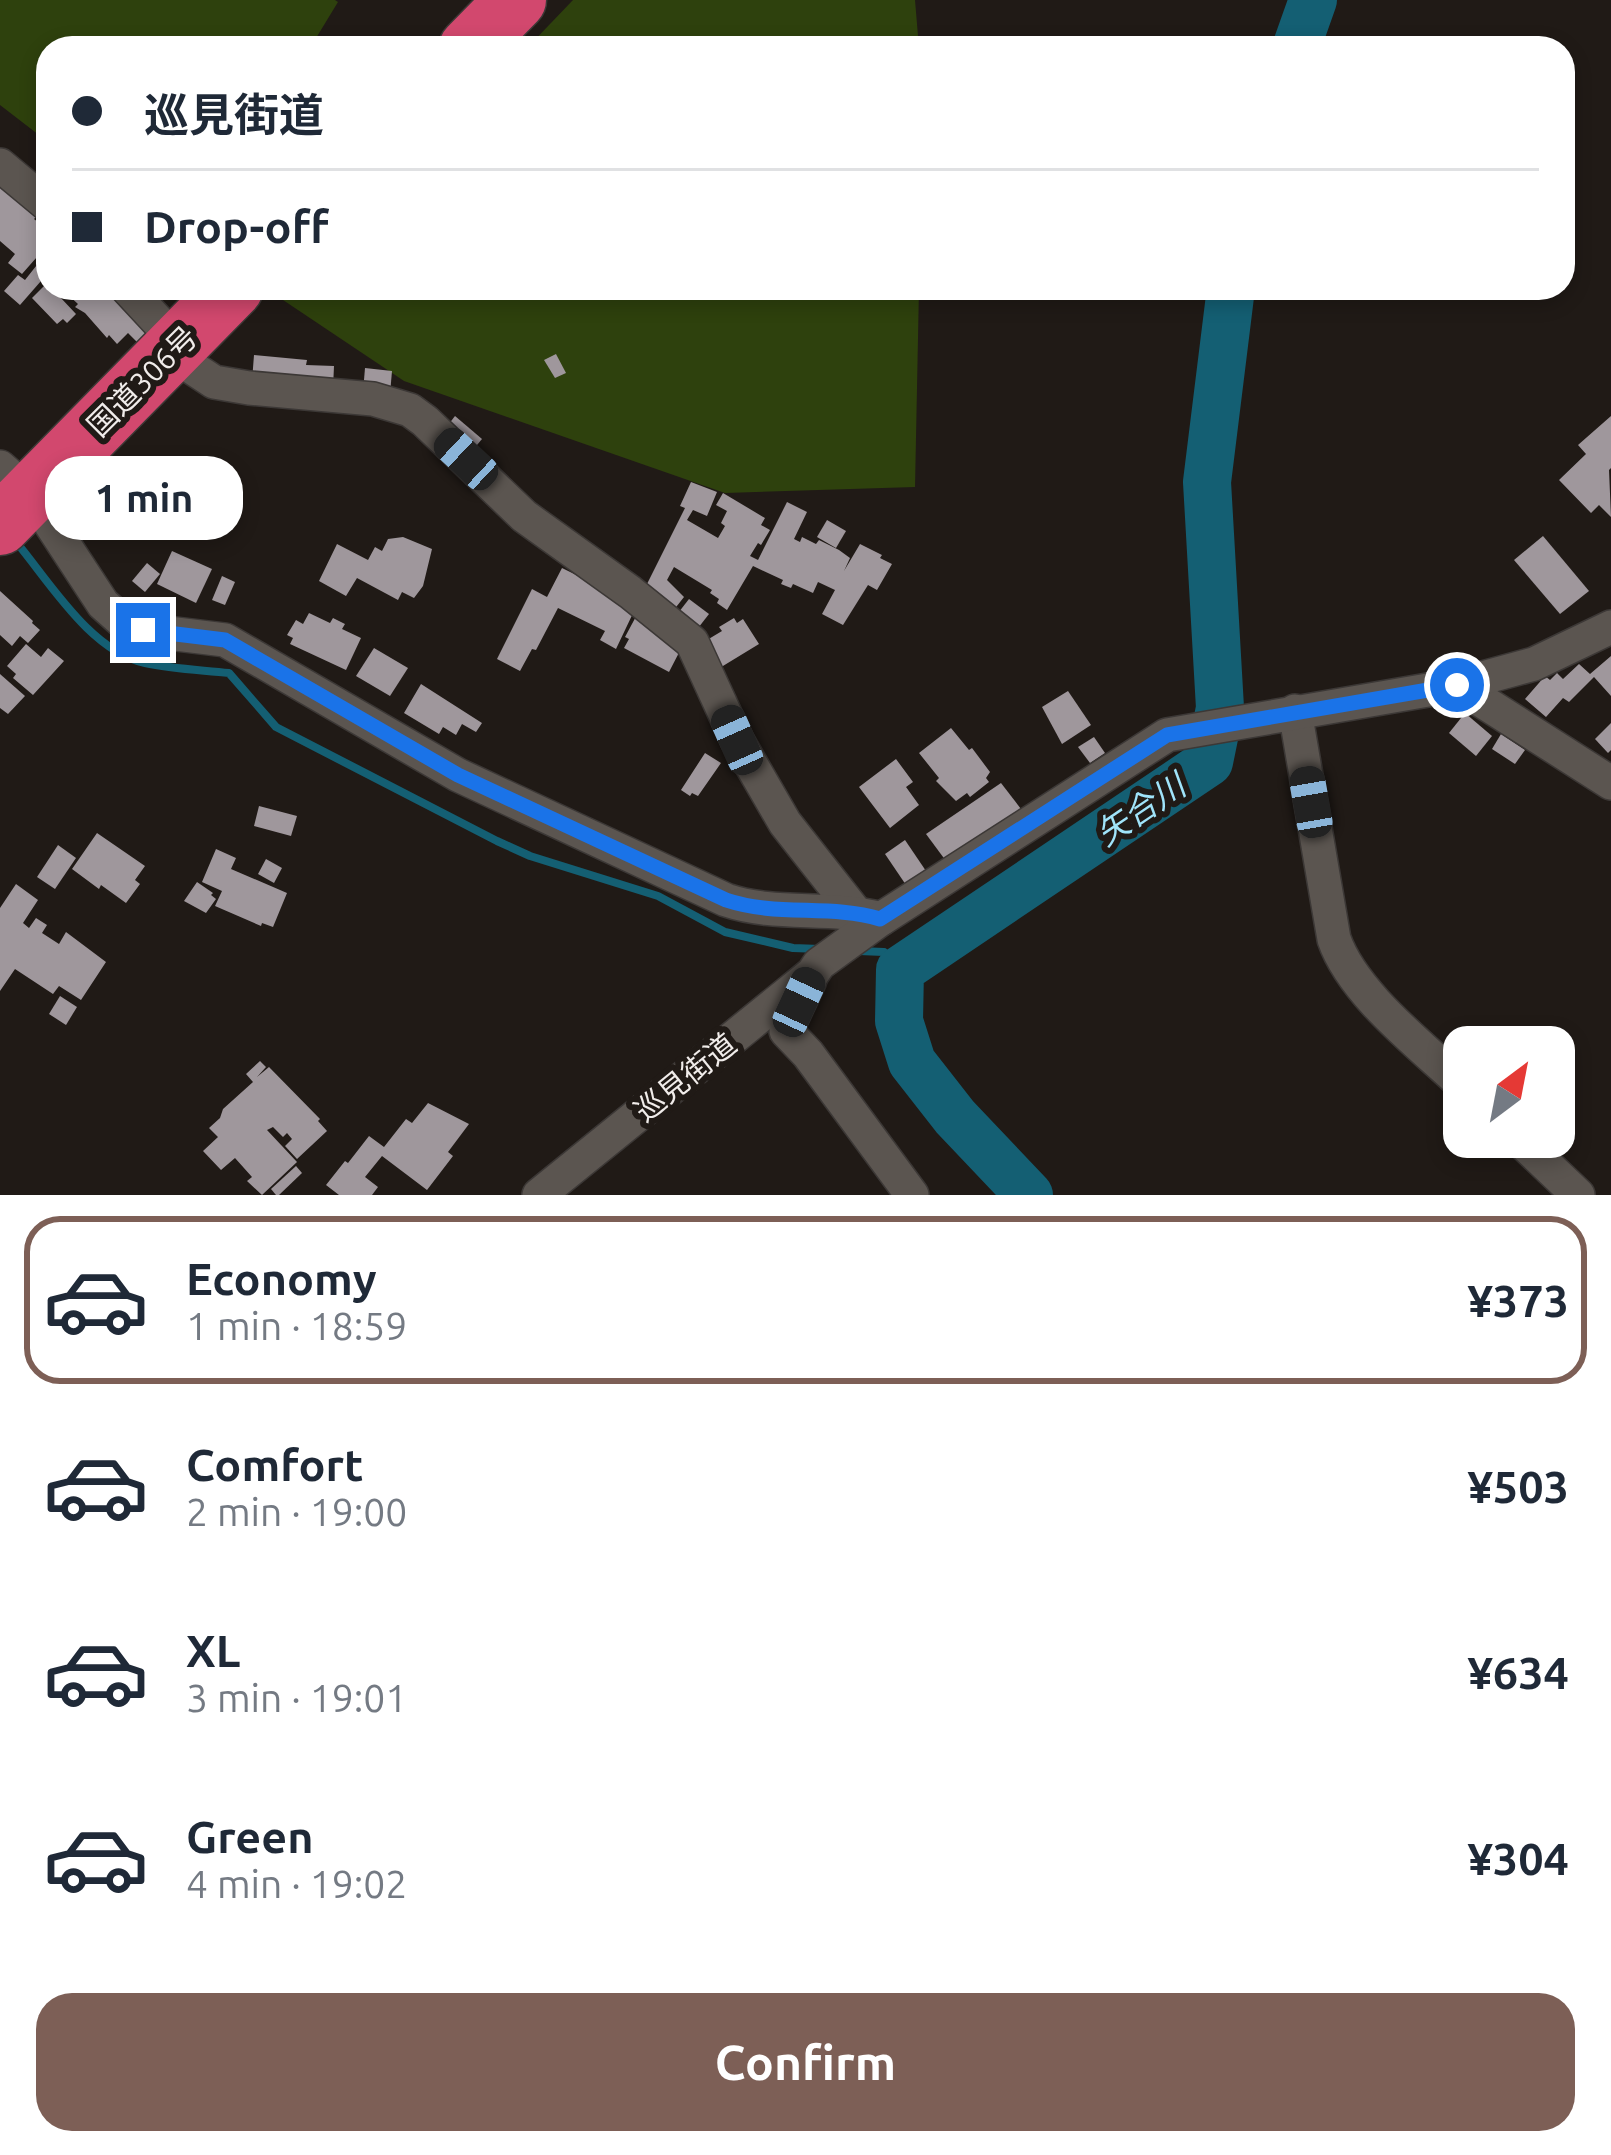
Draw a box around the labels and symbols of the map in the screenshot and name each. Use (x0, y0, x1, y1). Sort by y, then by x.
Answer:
street label: 国道306号 (80, 319, 204, 443)
car (427, 421, 505, 497)
callout: 1 min (44, 456, 242, 540)
route end (116, 603, 170, 657)
route start (1430, 658, 1484, 712)
car (706, 700, 768, 780)
car (1287, 763, 1335, 841)
water label: 矢合川 (1089, 764, 1194, 852)
car (767, 962, 831, 1042)
street label: 巡見街道 (628, 1026, 742, 1128)
north arrow (1443, 1026, 1575, 1158)

